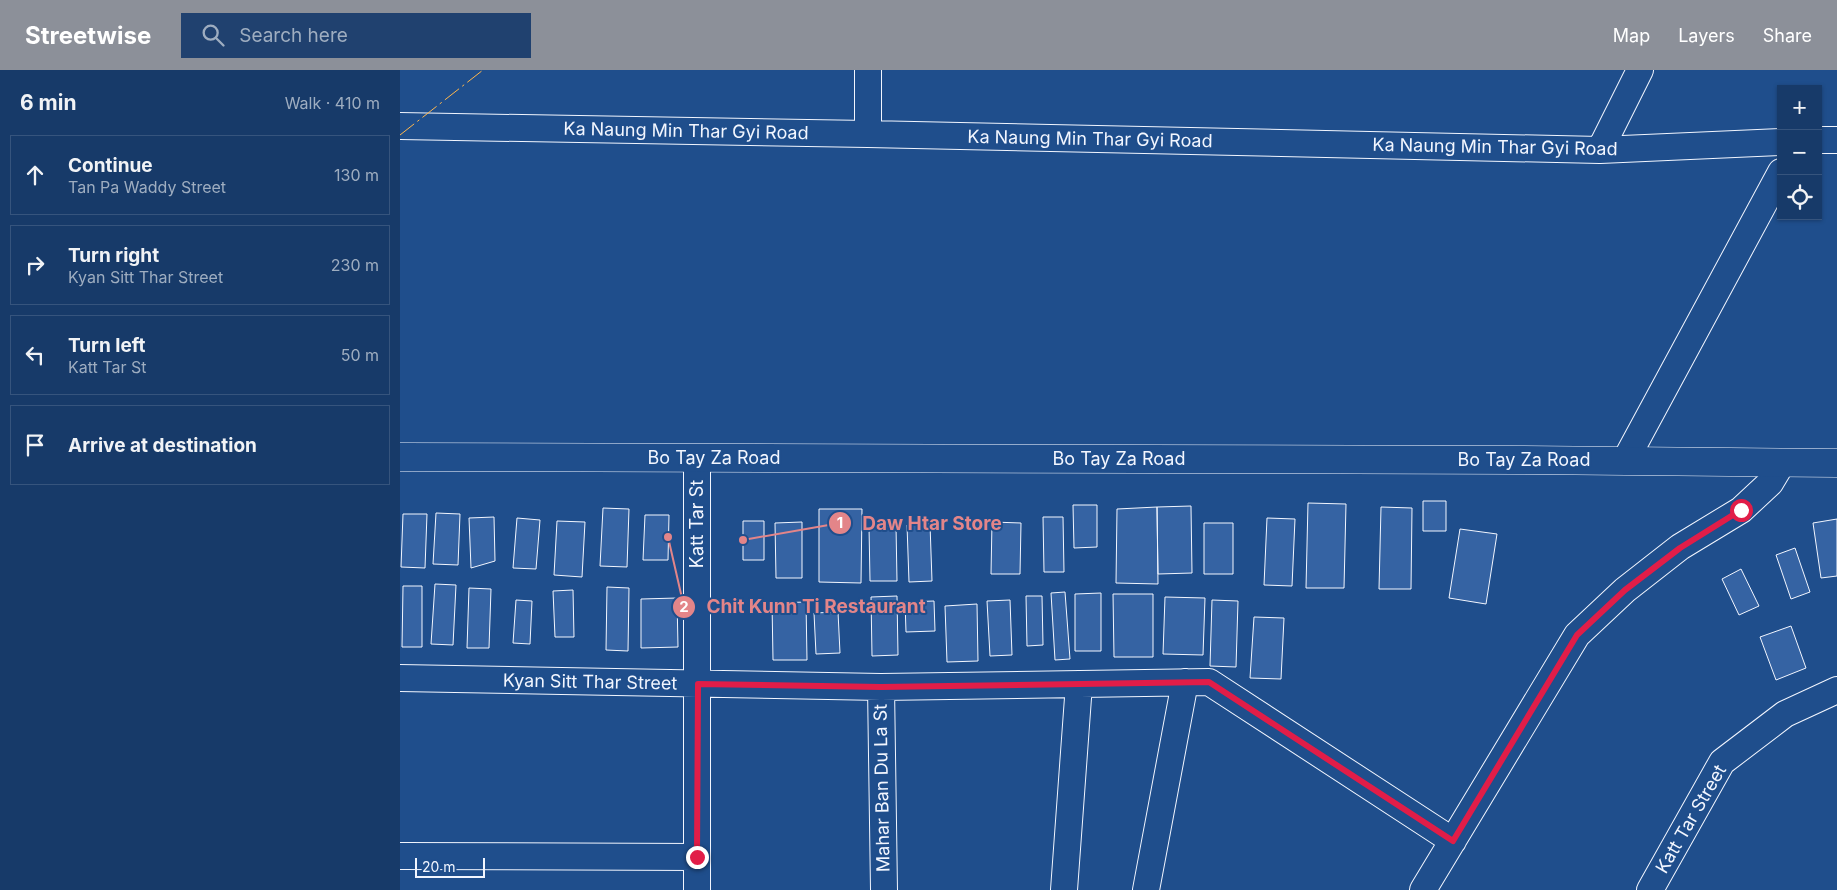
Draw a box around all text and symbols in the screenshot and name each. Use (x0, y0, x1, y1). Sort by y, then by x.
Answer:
search box (181, 13, 531, 58)
text: Streetwise (25, 21, 151, 50)
icon: search (199, 21, 227, 49)
text: Search here (239, 24, 348, 47)
text: Map (1613, 25, 1650, 46)
text: Layers (1678, 25, 1735, 46)
text: Share (1763, 25, 1812, 46)
map controls (1777, 85, 1822, 220)
button: + (1777, 85, 1822, 130)
text: 6 min (20, 90, 77, 115)
text: Walk · 410 m (285, 93, 380, 113)
street label: Ka Naung Min Thar Gyi Road (563, 118, 809, 143)
street label: Ka Naung Min Thar Gyi Road (967, 126, 1213, 151)
button: − (1777, 130, 1822, 175)
street label: Ka Naung Min Thar Gyi Road (1372, 134, 1618, 159)
text: Continue (68, 154, 153, 177)
icon: ahead (21, 161, 49, 189)
text: 130 m (334, 165, 379, 185)
button: locate (1777, 175, 1822, 220)
text: Tan Pa Waddy Street (68, 177, 226, 197)
text: Turn right (68, 244, 159, 267)
icon: right (21, 251, 49, 279)
text: 230 m (331, 255, 379, 275)
text: Kyan Sitt Thar Street (68, 267, 223, 287)
text: Turn left (68, 334, 146, 357)
icon: left (21, 341, 49, 369)
text: 50 m (341, 345, 379, 365)
text: Katt Tar St (68, 357, 146, 377)
icon: arrive (21, 431, 49, 459)
text: Arrive at destination (68, 434, 257, 457)
street label: Bo Tay Za Road (648, 447, 780, 468)
street label: Bo Tay Za Road (1053, 448, 1185, 469)
street label: Bo Tay Za Road (1458, 449, 1590, 470)
street label: Katt Tar St (686, 480, 707, 568)
route start (1730, 499, 1753, 522)
callout: Daw Htar Store (827, 506, 1012, 540)
text: Daw Htar Store (862, 512, 1002, 535)
text: 1 (837, 513, 843, 532)
callout: Chit Kunn Ti Restaurant (672, 590, 936, 624)
text: Chit Kunn Ti Restaurant (706, 595, 926, 618)
text: 2 (679, 597, 689, 616)
street label: Kyan Sitt Thar Street (503, 669, 678, 694)
street label: Mahar Ban Du La St (870, 704, 893, 872)
street label: Katt Tar Street (1651, 761, 1730, 877)
route end (686, 846, 709, 869)
scale bar (415, 855, 485, 878)
text: 20 m (422, 858, 456, 875)

